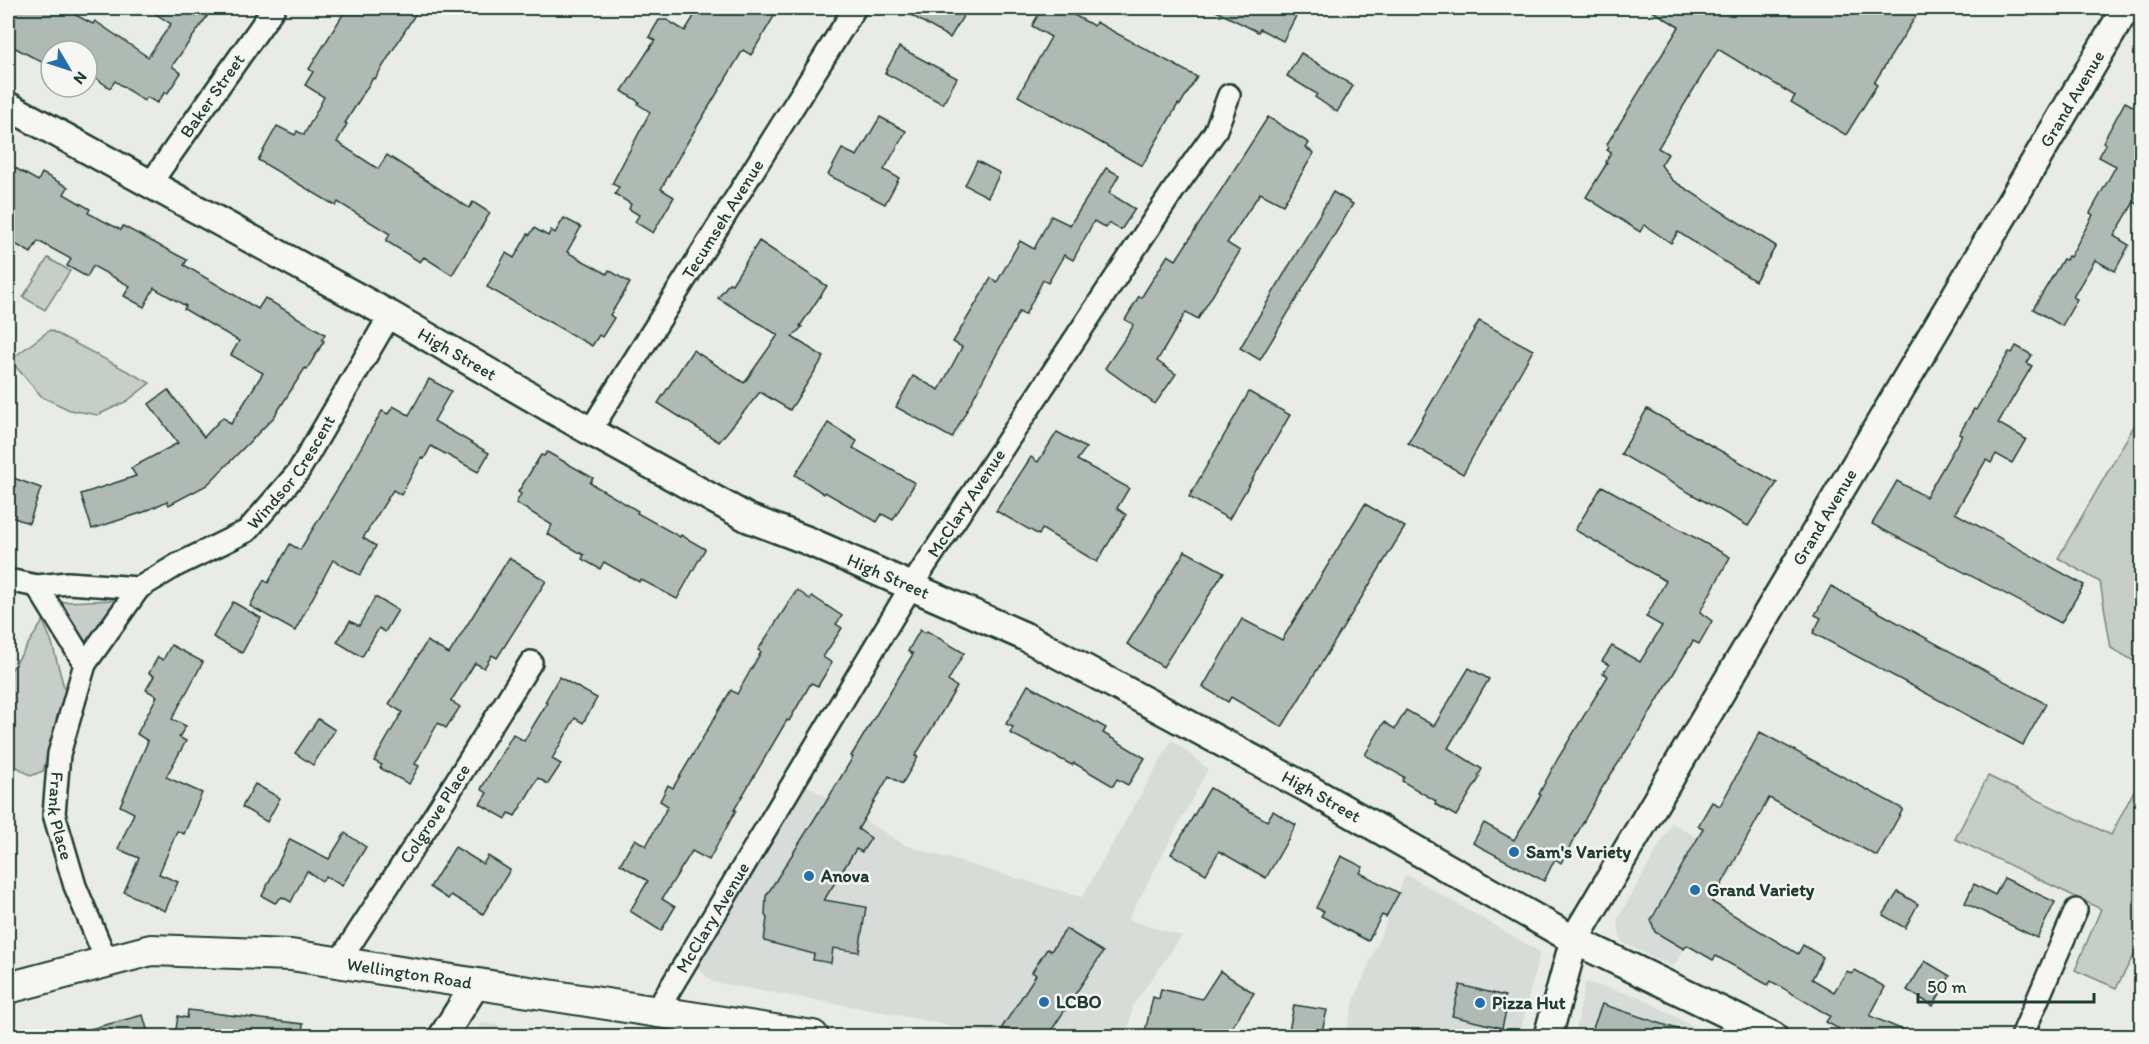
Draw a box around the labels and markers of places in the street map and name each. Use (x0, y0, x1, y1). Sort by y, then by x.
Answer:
place label: Sam's Variety (1526, 841, 1632, 863)
marker: Sam's Variety (1507, 845, 1521, 859)
place label: Anova (820, 865, 869, 887)
marker: Anova (802, 869, 816, 883)
place label: Grand Variety (1707, 879, 1815, 901)
marker: Grand Variety (1688, 883, 1702, 897)
place label: LCBO (1056, 991, 1102, 1013)
place label: Pizza Hut (1492, 992, 1566, 1014)
marker: LCBO (1037, 995, 1051, 1009)
marker: Pizza Hut (1473, 996, 1487, 1010)

